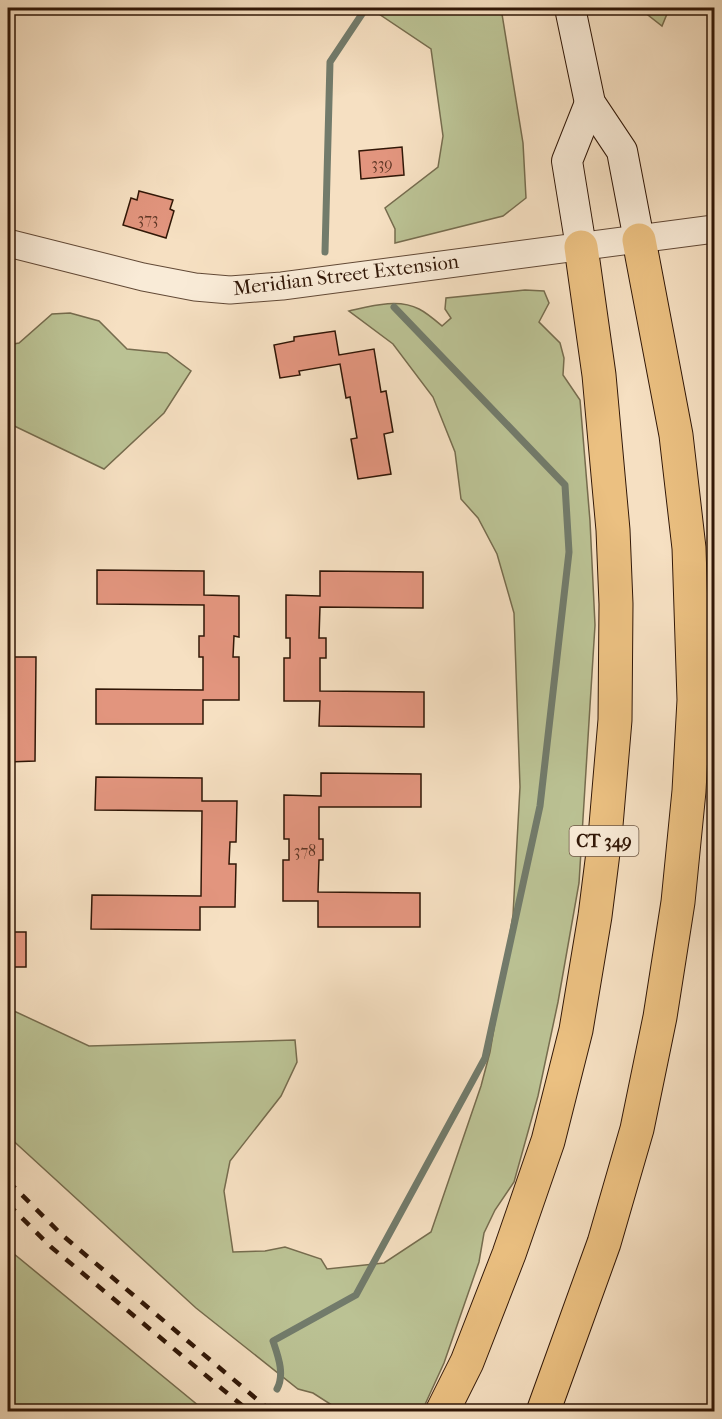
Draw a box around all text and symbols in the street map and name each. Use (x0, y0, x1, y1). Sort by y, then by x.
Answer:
house number: 339 (371, 154, 393, 173)
house number: 373 (138, 209, 158, 228)
street label: Meridian Street Extension (232, 250, 461, 300)
road number: CT 349 (570, 826, 638, 856)
house number: 378 (294, 841, 316, 860)

